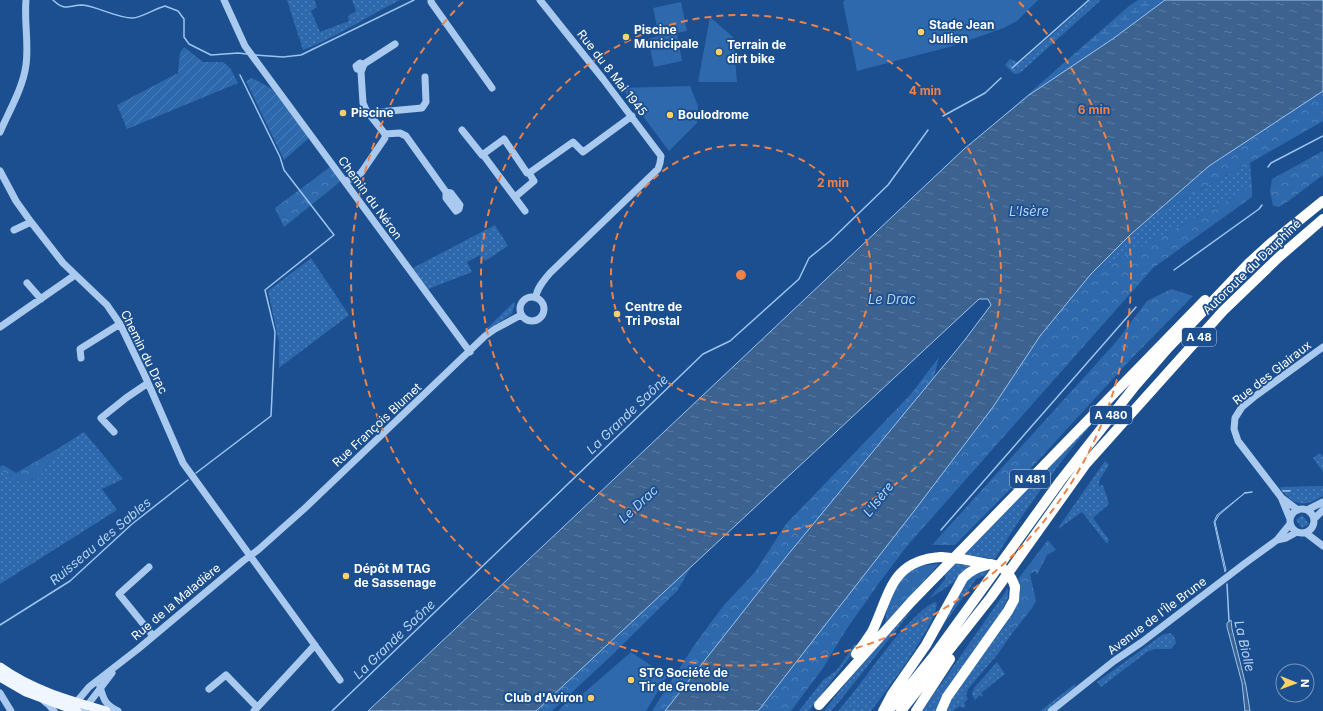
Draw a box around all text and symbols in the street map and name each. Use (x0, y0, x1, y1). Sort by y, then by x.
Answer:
place label: Stade Jean Jullien (929, 17, 995, 46)
place label: Piscine Municipale (634, 22, 699, 51)
street label: Rue du 8 Mai 1945 (574, 27, 651, 119)
marker: Stade Jean Jullien (916, 27, 926, 37)
marker: Piscine Municipale (621, 32, 631, 42)
place label: Terrain de dirt bike (727, 37, 786, 66)
marker: Terrain de dirt bike (714, 47, 724, 57)
text: 4 min (909, 83, 941, 98)
text: 6 min (1078, 102, 1110, 117)
place label: Piscine (351, 105, 394, 120)
place label: Boulodrome (678, 107, 749, 122)
marker: Piscine (338, 108, 348, 118)
marker: Boulodrome (665, 110, 675, 120)
street label: Chemin du Néron (335, 153, 406, 242)
text: 2 min (817, 175, 849, 190)
water label: L'Isère (1009, 203, 1049, 219)
street label: Autoroute du Dauphiné (1199, 216, 1304, 318)
centre of rings (734, 268, 748, 282)
water label: Le Drac (868, 291, 917, 307)
place label: Centre de Tri Postal (625, 299, 682, 328)
street label: Chemin du Drac (118, 307, 171, 396)
marker: Centre de Tri Postal (612, 309, 622, 319)
road number: A 48 (1182, 328, 1216, 346)
street label: Rue des Glairaux (1229, 337, 1314, 408)
water label: La Grande Saône (583, 371, 671, 457)
street label: Rue François Blumet (329, 379, 424, 470)
road number: A 480 (1090, 406, 1132, 424)
road number: N 481 (1010, 470, 1050, 488)
water label: L'Isère (859, 478, 897, 520)
water label: Le Drac (615, 481, 661, 526)
water label: Ruisseau des Sables (46, 494, 154, 588)
street label: Rue de la Maladière (128, 560, 223, 643)
place label: Dépôt M TAG de Sassenage (354, 561, 436, 590)
marker: Dépôt M TAG de Sassenage (341, 571, 351, 581)
street label: Avenue de l'Île Brune (1104, 574, 1209, 658)
water label: La Grande Saône (350, 596, 438, 682)
water label: La Biolle (1231, 619, 1259, 673)
north arrow (1275, 663, 1315, 703)
place label: STG Société de Tir de Grenoble (639, 665, 729, 694)
marker: STG Société de Tir de Grenoble (626, 675, 636, 685)
text: N (1298, 679, 1312, 687)
place label: Club d'Aviron (504, 690, 583, 705)
marker: Club d'Aviron (586, 693, 596, 703)

